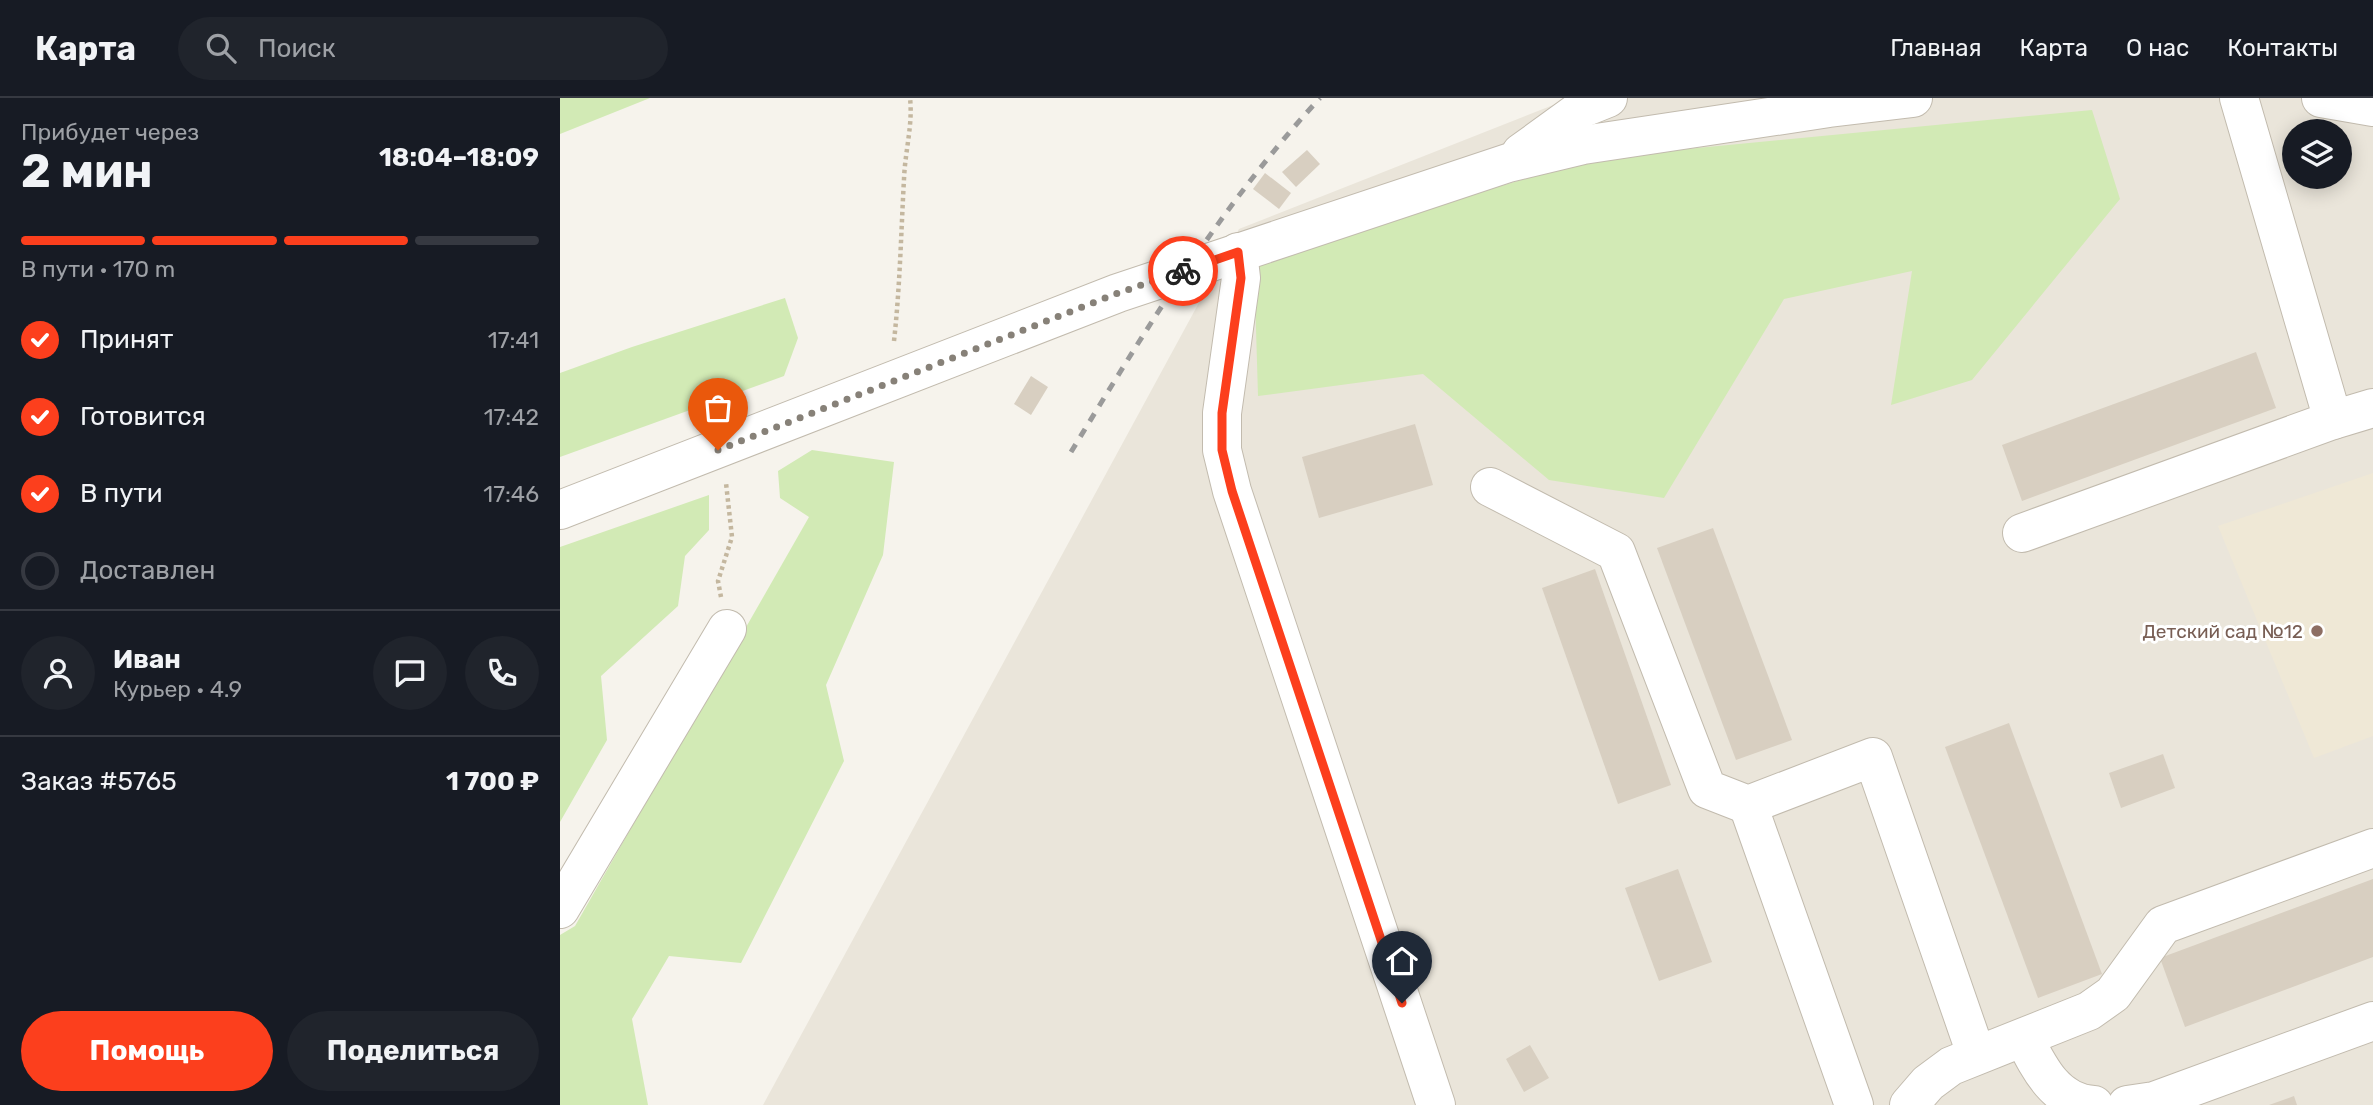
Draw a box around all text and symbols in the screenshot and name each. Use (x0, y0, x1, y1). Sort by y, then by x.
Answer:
search box (178, 17, 668, 80)
text: Карта (35, 29, 136, 68)
icon: search (202, 29, 240, 67)
text: Поиск (258, 33, 336, 64)
text: Главная (1890, 34, 1982, 62)
text: Карта (2020, 34, 2088, 62)
text: О нас (2126, 34, 2189, 62)
text: Контакты (2227, 34, 2338, 62)
text: Прибудет через (21, 118, 199, 146)
map controls (2282, 119, 2352, 189)
button: layers (2282, 119, 2352, 189)
text: 18:04–18:09 (379, 142, 539, 173)
text: 2 мин (21, 144, 153, 199)
courier (1148, 236, 1218, 306)
icon: bike (1164, 252, 1202, 290)
text: В пути · 170 m (21, 255, 175, 283)
icon: check (21, 321, 59, 359)
text: Принят (80, 324, 173, 355)
text: 17:41 (488, 326, 539, 354)
pin (688, 378, 748, 450)
icon: bag (699, 389, 737, 427)
icon: check (21, 398, 59, 436)
text: Готовится (80, 401, 206, 432)
text: 17:42 (484, 403, 539, 431)
icon: check (21, 475, 59, 513)
text: В пути (80, 478, 163, 509)
text: 17:46 (483, 480, 539, 508)
text: Доставлен (80, 555, 215, 586)
place label: Детский сад №12 (2142, 620, 2303, 643)
marker: Детский сад №12 (2309, 623, 2325, 639)
button: person (21, 636, 95, 710)
button: chat (373, 636, 447, 710)
button: phone (465, 636, 539, 710)
text: Иван (113, 644, 181, 675)
text: Курьер · 4.9 (113, 675, 242, 703)
text: Заказ #5765 (21, 766, 177, 797)
text: 1 700 ₽ (446, 766, 539, 797)
pin (1372, 931, 1432, 1003)
icon: home (1383, 942, 1421, 980)
button: Помощь (21, 1011, 273, 1091)
button: Поделиться (287, 1011, 539, 1091)

